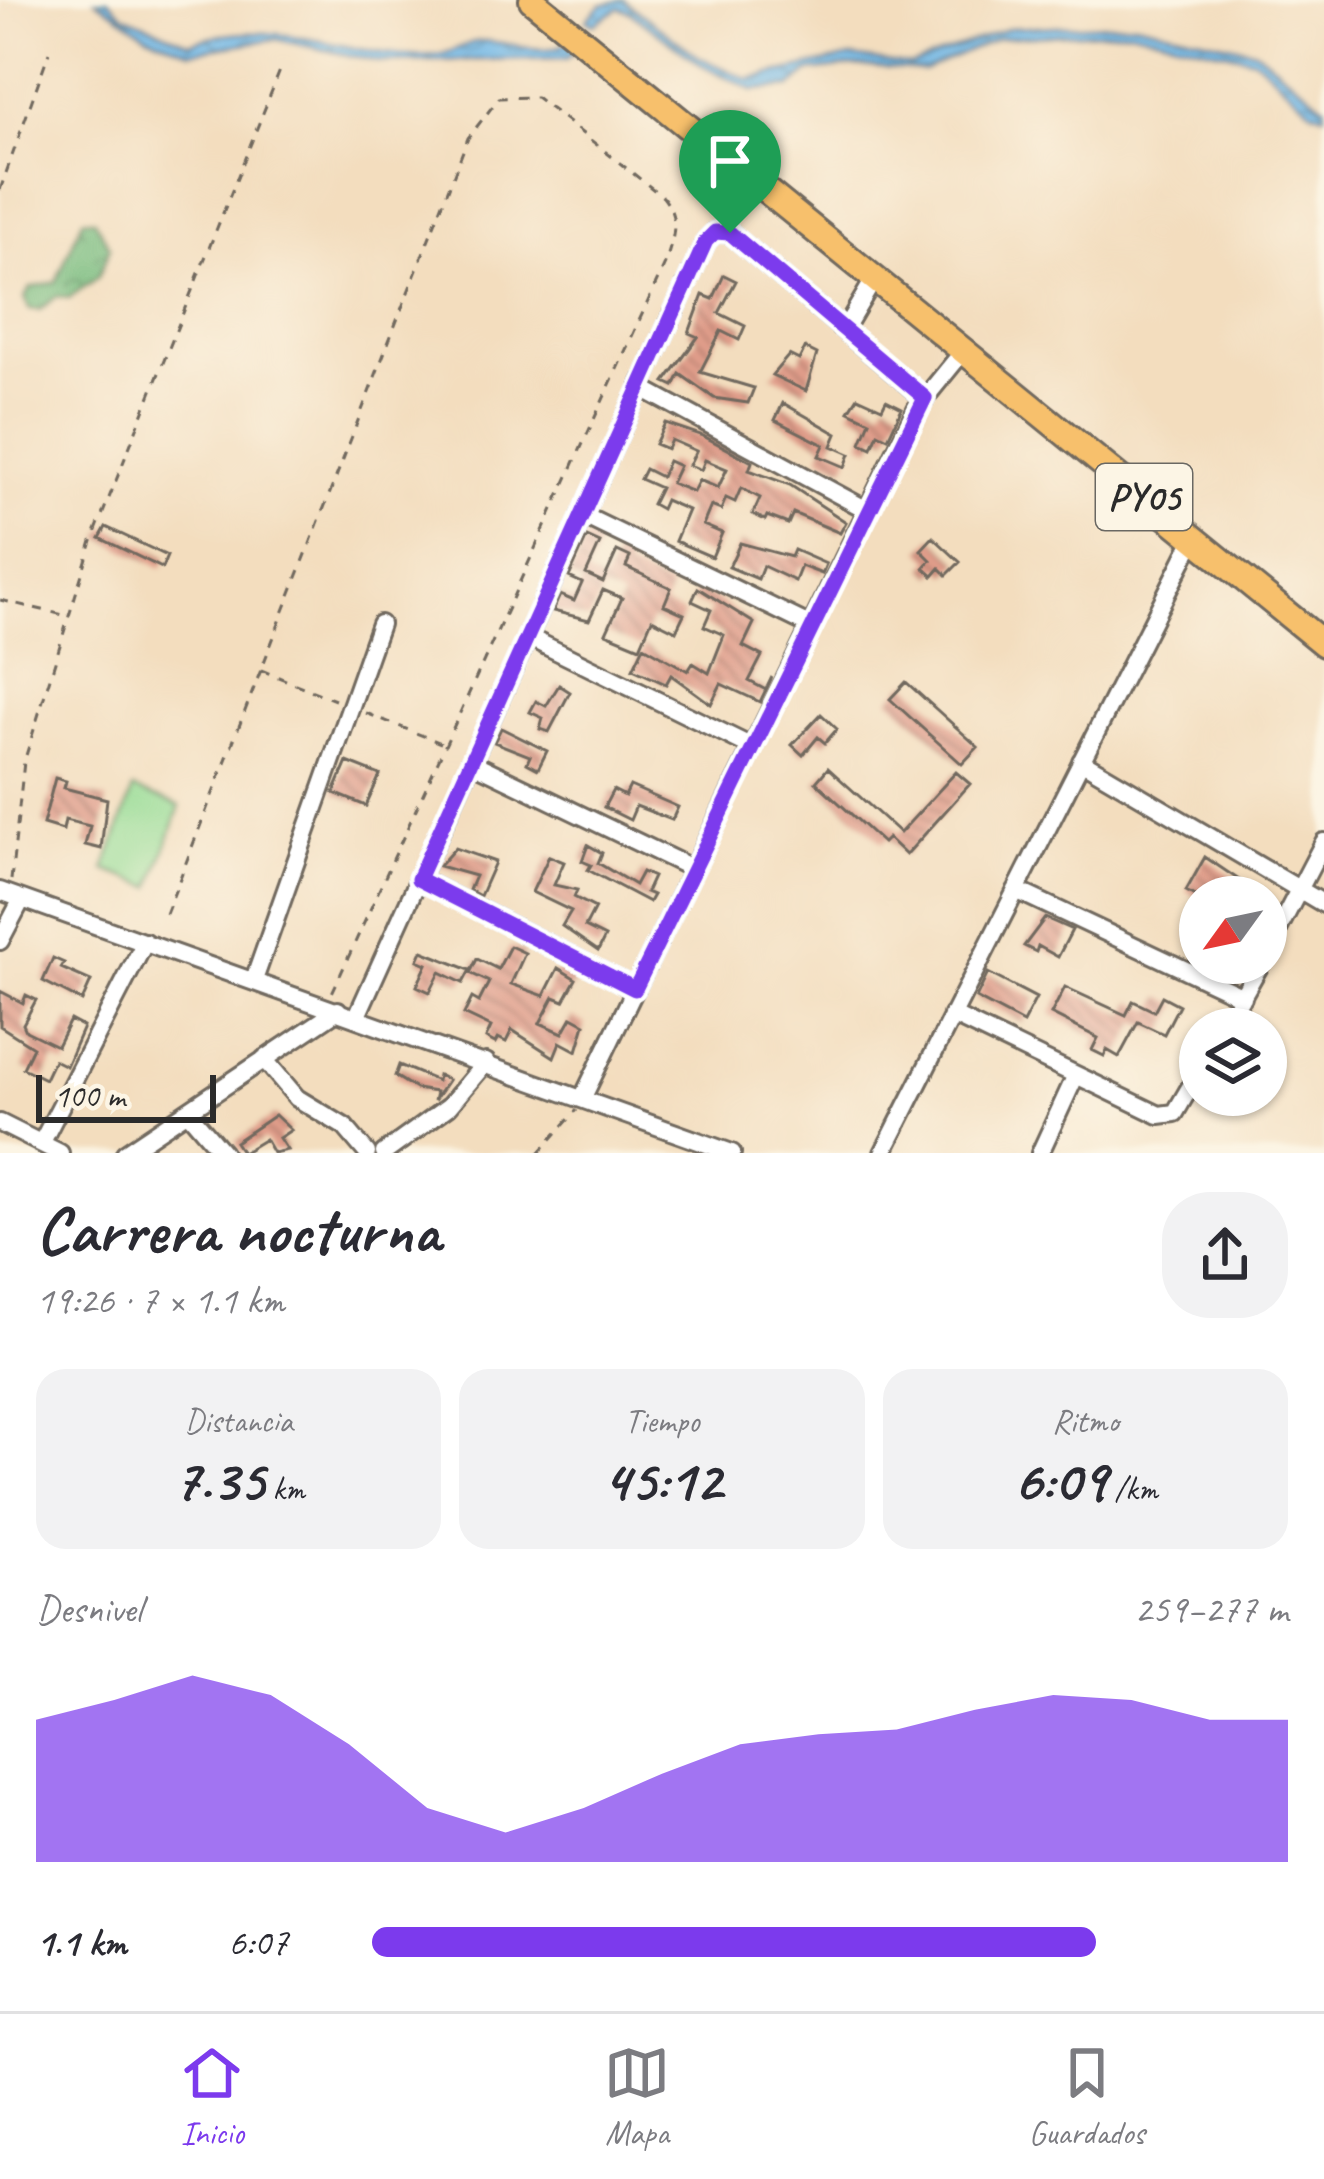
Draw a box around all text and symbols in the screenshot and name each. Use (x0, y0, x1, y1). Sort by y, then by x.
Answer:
pin (679, 110, 781, 233)
icon: arrive (697, 128, 763, 194)
road number: PY05 (1096, 464, 1192, 530)
north arrow (1179, 876, 1287, 984)
map controls (1179, 876, 1287, 1116)
button: layers (1179, 1008, 1287, 1116)
scale bar (36, 1069, 216, 1122)
text: 100 m (54, 1075, 125, 1117)
text: Carrera nocturna (36, 1189, 440, 1272)
button: share (1162, 1192, 1288, 1318)
text: 19:26 · 7 × 1.1 km (36, 1276, 284, 1325)
text: Distancia (185, 1400, 293, 1442)
text: Tiempo (625, 1400, 699, 1442)
text: Ritmo (1052, 1400, 1119, 1442)
text: 7.35 (173, 1442, 264, 1518)
text: 45:12 (603, 1442, 721, 1518)
text: 6:09 (1013, 1442, 1106, 1518)
text: km (264, 1468, 305, 1510)
text: /km (1106, 1468, 1158, 1510)
text: Desnivel (36, 1585, 142, 1634)
text: 259–277 m (1134, 1585, 1288, 1634)
text: 1.1 km (36, 1918, 127, 1967)
text: 6:07 (228, 1918, 288, 1967)
tab: Inicio (179, 2040, 245, 2154)
tab: Mapa (604, 2040, 670, 2154)
tab: Guardados (1029, 2040, 1145, 2154)

